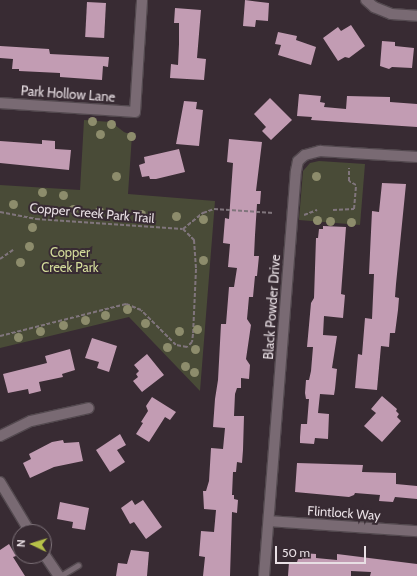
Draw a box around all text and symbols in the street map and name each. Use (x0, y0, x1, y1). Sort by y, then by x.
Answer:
street label: Park Hollow Lane (20, 83, 116, 105)
street label: Copper Creek Park Trail (29, 200, 155, 226)
park label: Copper Creek Park (41, 245, 99, 276)
street label: Black Powder Drive (261, 254, 283, 360)
street label: Flintlock Way (307, 503, 381, 523)
north arrow (12, 524, 52, 564)
scale bar (277, 538, 368, 564)
text: N (14, 539, 28, 548)
text: 50 m (282, 545, 310, 560)

